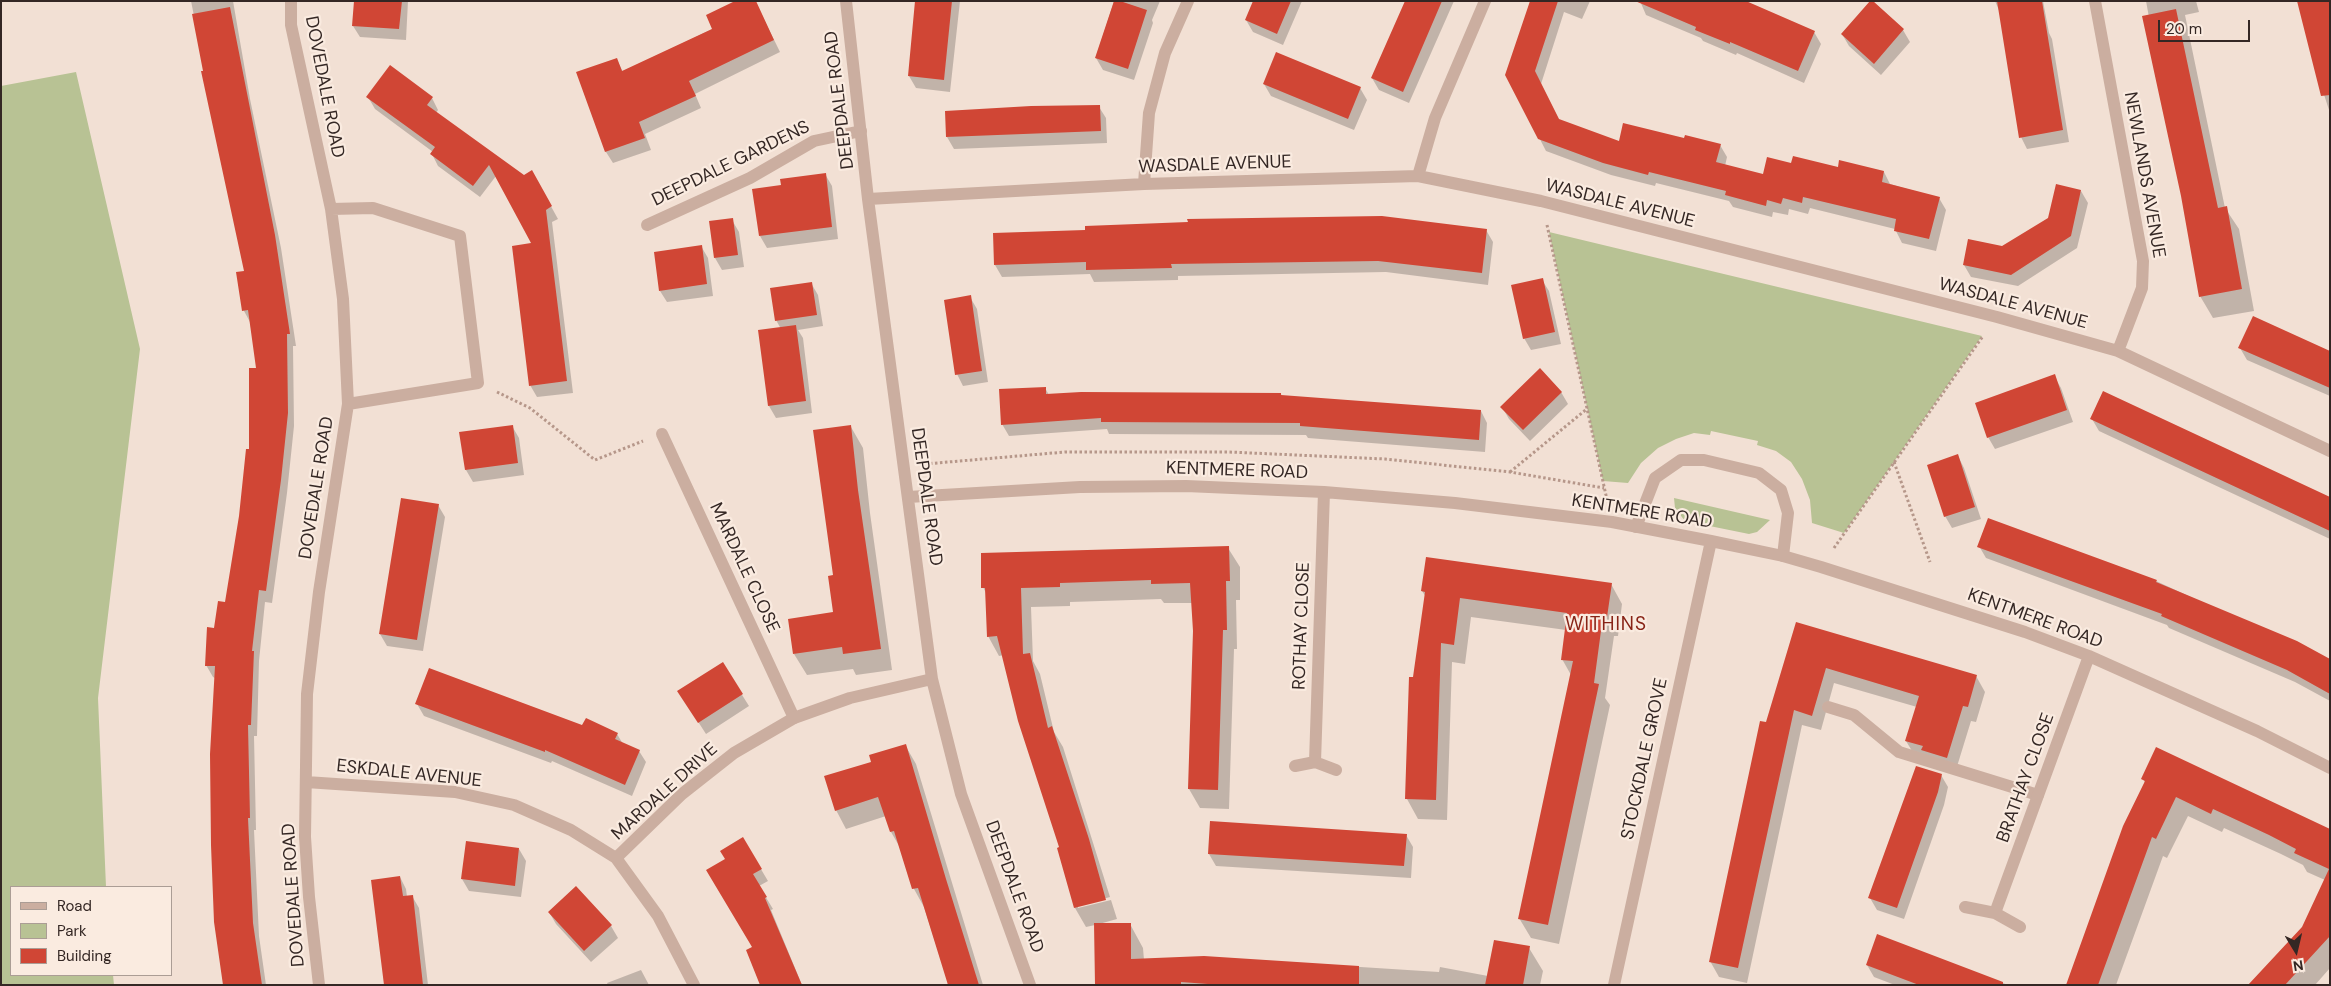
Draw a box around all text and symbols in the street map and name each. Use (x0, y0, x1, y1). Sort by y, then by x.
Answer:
scale bar (2161, 10, 2254, 42)
street label: DOVEDALE ROAD (300, 14, 348, 160)
text: 20 m (2166, 19, 2202, 39)
street label: DEEPDALE ROAD (821, 30, 859, 170)
street label: NEWLANDS AVENUE (2119, 90, 2169, 260)
street label: DEEPDALE GARDENS (649, 116, 813, 212)
street label: WASDALE AVENUE (1138, 152, 1292, 178)
street label: WASDALE AVENUE (1543, 175, 1697, 233)
street label: WASDALE AVENUE (1936, 274, 2090, 334)
street label: DOVEDALE ROAD (295, 415, 339, 561)
street label: DEEPDALE ROAD (906, 427, 946, 567)
street label: KENTMERE ROAD (1166, 458, 1308, 484)
street label: KENTMERE ROAD (1570, 490, 1714, 534)
street label: MARDALE CLOSE (704, 499, 784, 637)
street label: ROTHAY CLOSE (1289, 562, 1315, 690)
street label: KENTMERE ROAD (1964, 585, 2106, 653)
district label: WITHINS (1564, 614, 1648, 636)
street label: STOCKDALE GROVE (1617, 676, 1673, 842)
street label: BRATHAY CLOSE (1993, 710, 2059, 846)
street label: MARDALE DRIVE (608, 739, 722, 845)
street label: ESKDALE AVENUE (335, 756, 483, 792)
street label: DEEPDALE ROAD (980, 818, 1048, 956)
street label: DOVEDALE ROAD (278, 822, 310, 968)
legend (10, 886, 172, 976)
text: Road (57, 896, 92, 916)
text: Park (57, 921, 87, 941)
north arrow (2271, 926, 2321, 976)
text: Building (57, 946, 112, 966)
text: N (2292, 956, 2305, 976)

